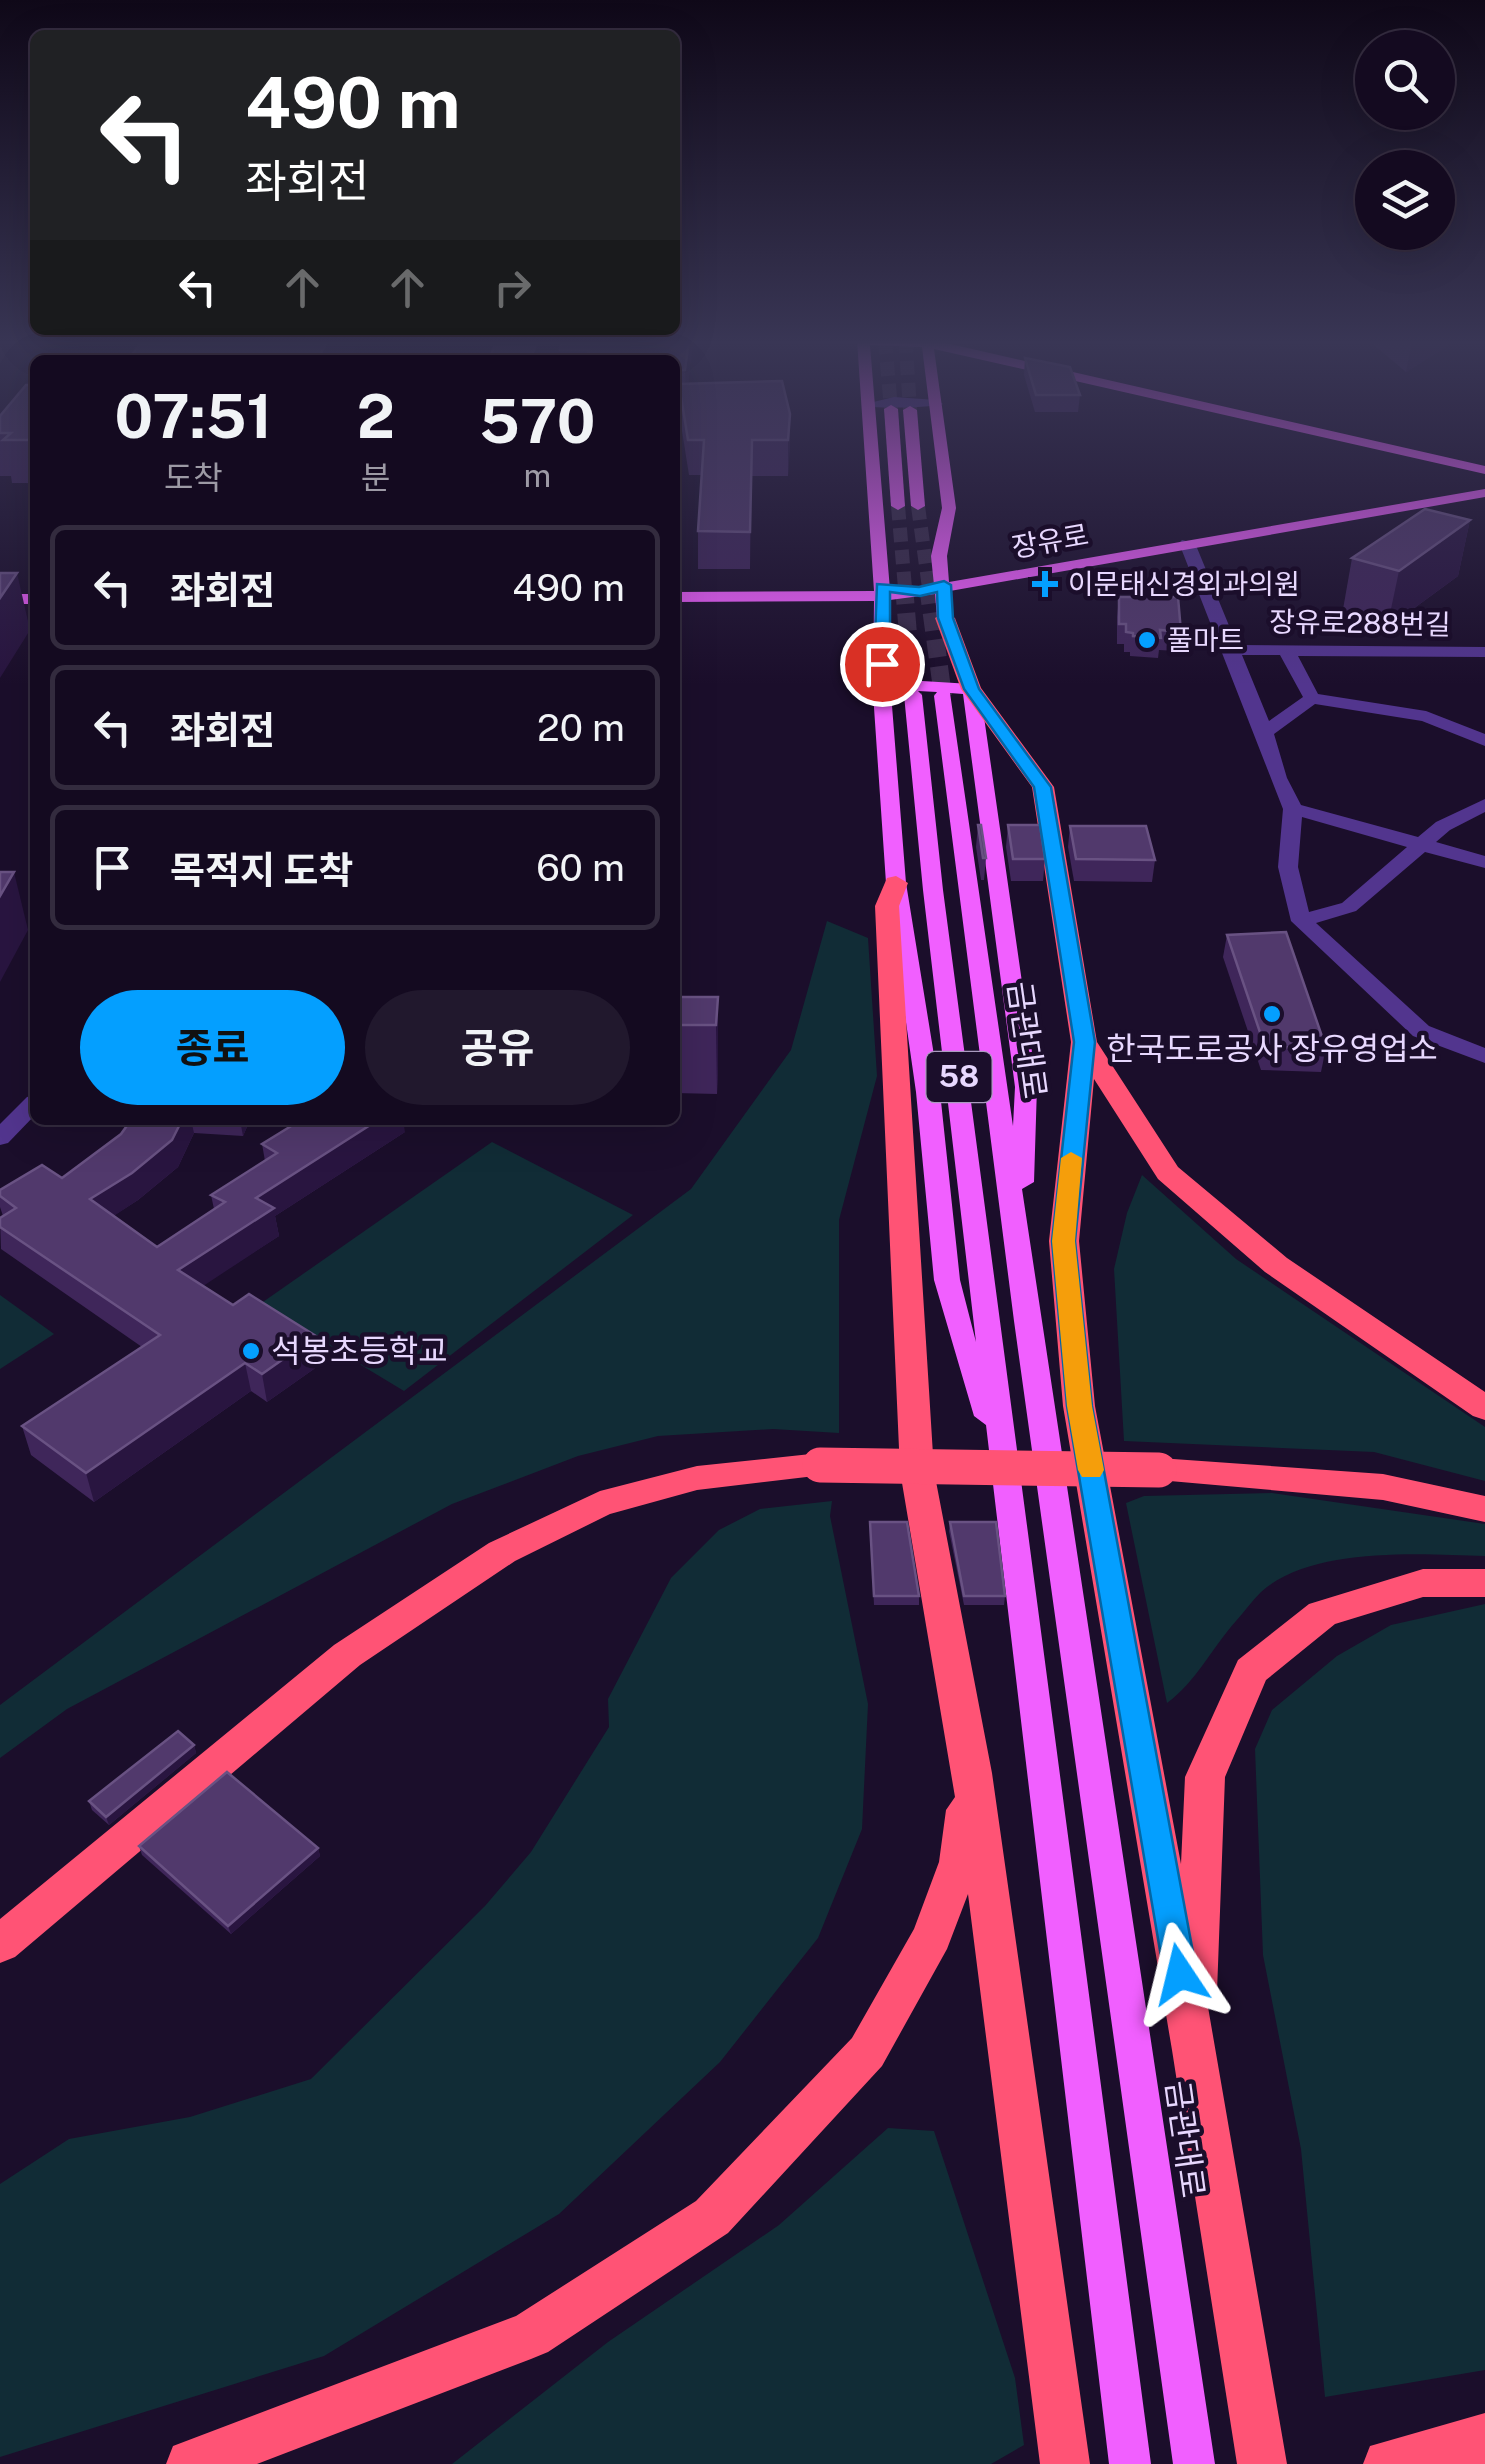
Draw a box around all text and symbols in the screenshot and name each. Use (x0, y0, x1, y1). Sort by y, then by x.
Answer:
map controls (1355, 30, 1455, 250)
button: search (1355, 30, 1455, 130)
text: 490 m (245, 61, 460, 144)
icon: left (80, 70, 210, 200)
button: layers (1355, 150, 1455, 250)
text: 좌회전 (245, 154, 369, 207)
icon: left (170, 260, 225, 315)
icon: ahead (275, 260, 330, 315)
icon: ahead (380, 260, 435, 315)
icon: right (485, 260, 540, 315)
text: 07:51 (115, 381, 272, 452)
text: 2 (357, 381, 395, 452)
text: 570 (479, 386, 595, 457)
text: m (524, 457, 551, 494)
text: 도착 (164, 459, 223, 496)
text: 분 (361, 459, 390, 496)
street label: 장유로 (1009, 518, 1091, 563)
icon: left (85, 560, 140, 615)
text: 490 m (512, 565, 625, 610)
place label: 이문태신경외과의원 (1068, 567, 1300, 600)
text: 좌회전 (170, 568, 275, 613)
marker: 이문태신경외과의원 (1032, 571, 1058, 597)
street label: 장유로288번길 (1269, 604, 1451, 641)
pin (840, 622, 925, 707)
place label: 풀마트 (1167, 623, 1244, 656)
marker: 풀마트 (1136, 629, 1158, 651)
icon: arrive (855, 637, 910, 692)
icon: left (85, 700, 140, 755)
text: 20 m (537, 705, 625, 750)
text: 좌회전 (170, 708, 275, 753)
icon: arrive (85, 840, 140, 895)
text: 60 m (536, 845, 625, 890)
text: 목적지 도착 (170, 848, 353, 893)
street label: 금관대로 (1001, 979, 1054, 1101)
button: 종료 (80, 990, 345, 1105)
button: 공유 (365, 990, 630, 1105)
marker: 한국도로공사 장유영업소 (1261, 1003, 1283, 1025)
place label: 한국도로공사 장유영업소 (1106, 1030, 1438, 1067)
road number: 58 (926, 1052, 992, 1102)
place label: 석봉초등학교 (271, 1332, 448, 1369)
marker: 석봉초등학교 (240, 1340, 262, 1362)
position arrow (1128, 1922, 1232, 2026)
street label: 금관대로 (1159, 2078, 1212, 2200)

